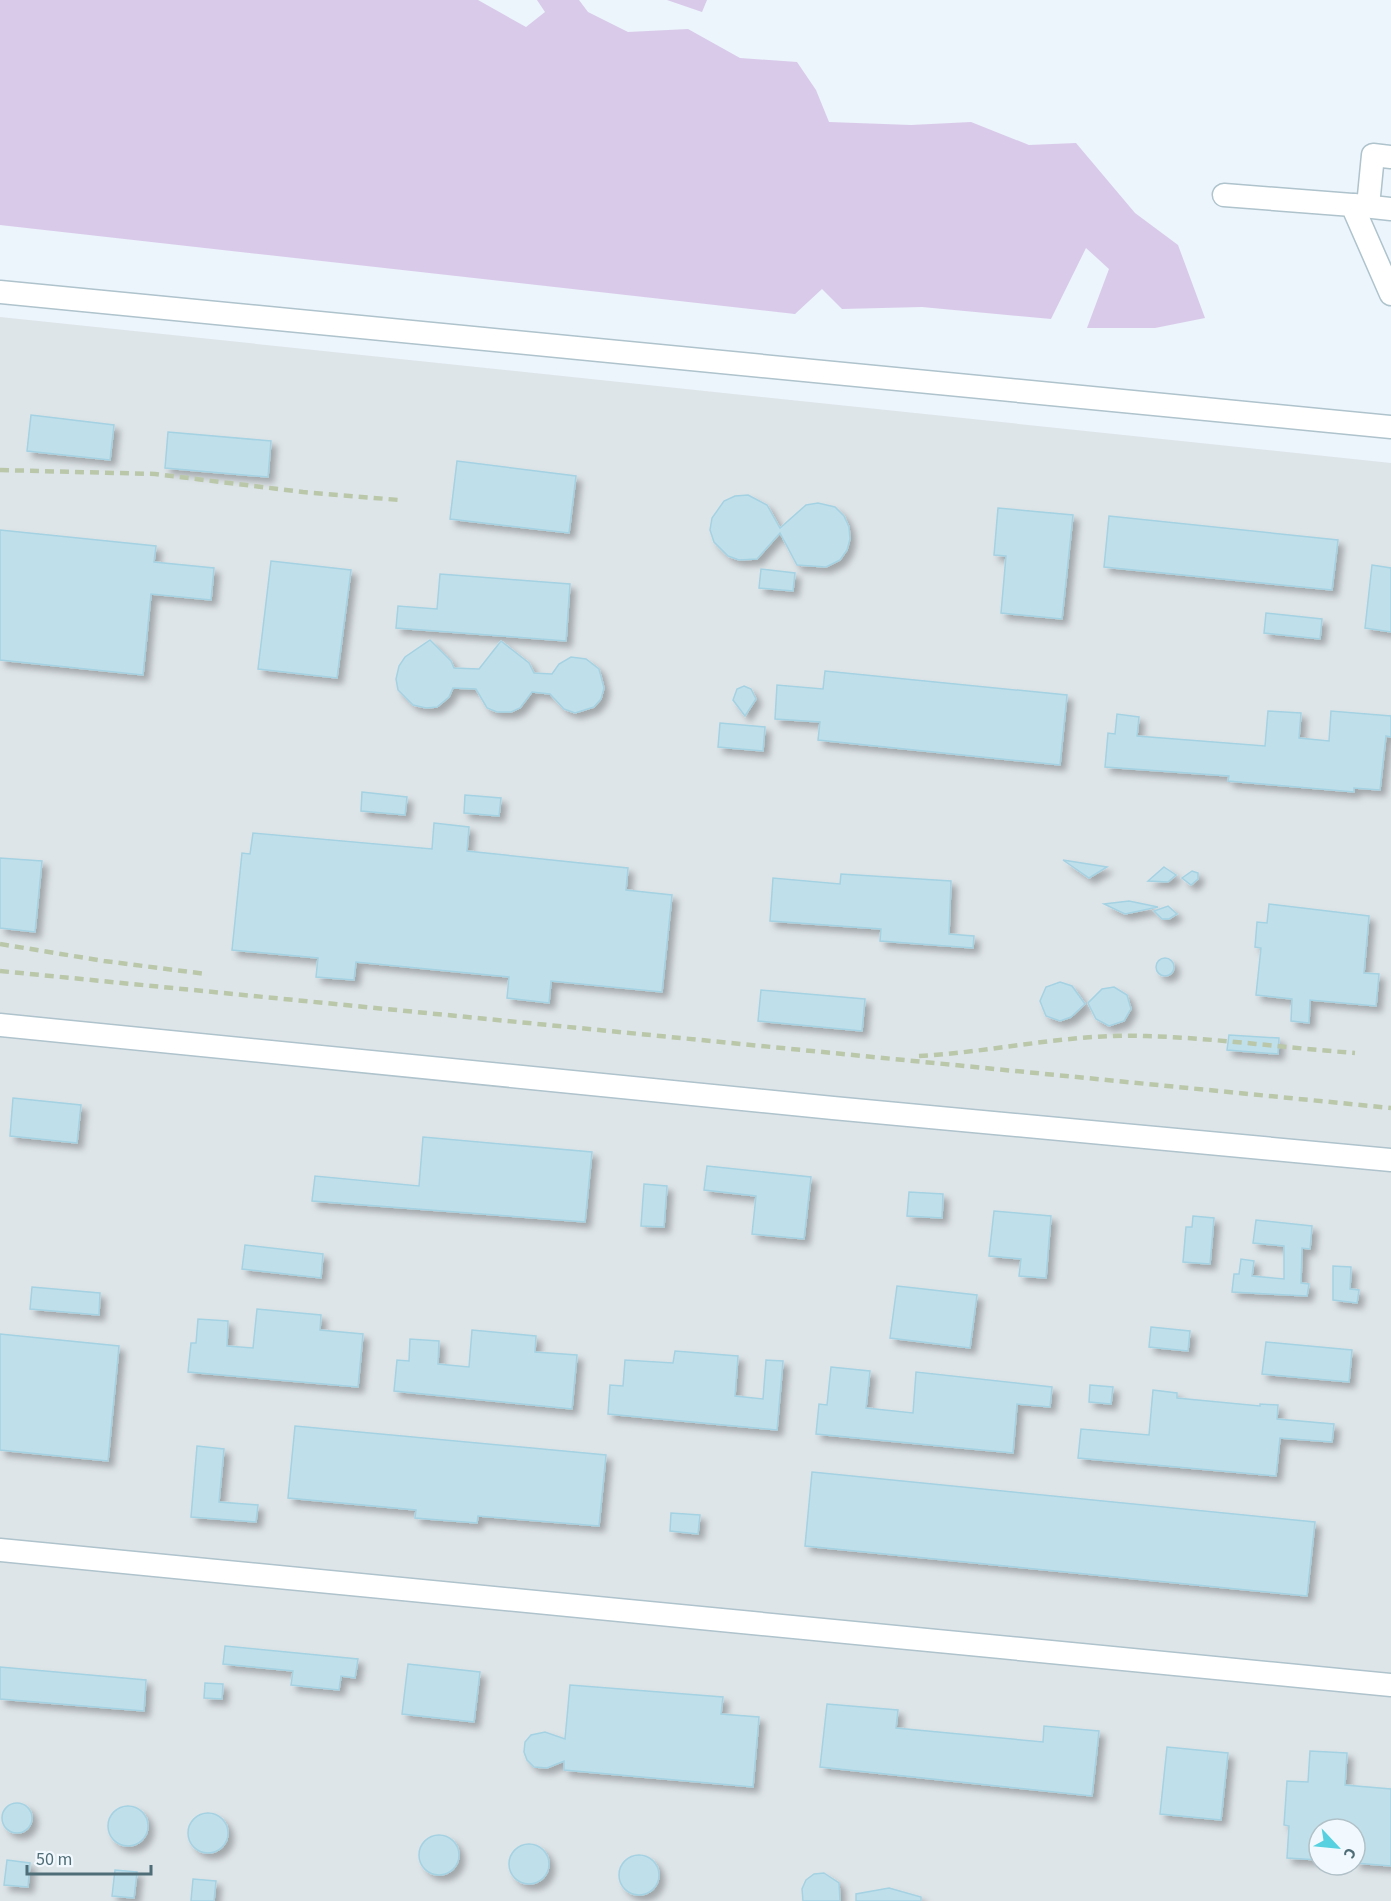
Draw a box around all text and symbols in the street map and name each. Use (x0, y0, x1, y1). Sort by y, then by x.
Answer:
north arrow (1307, 1817, 1367, 1877)
scale bar (27, 1838, 152, 1876)
text: С (1338, 1844, 1362, 1862)
text: 50 m (36, 1847, 72, 1872)

